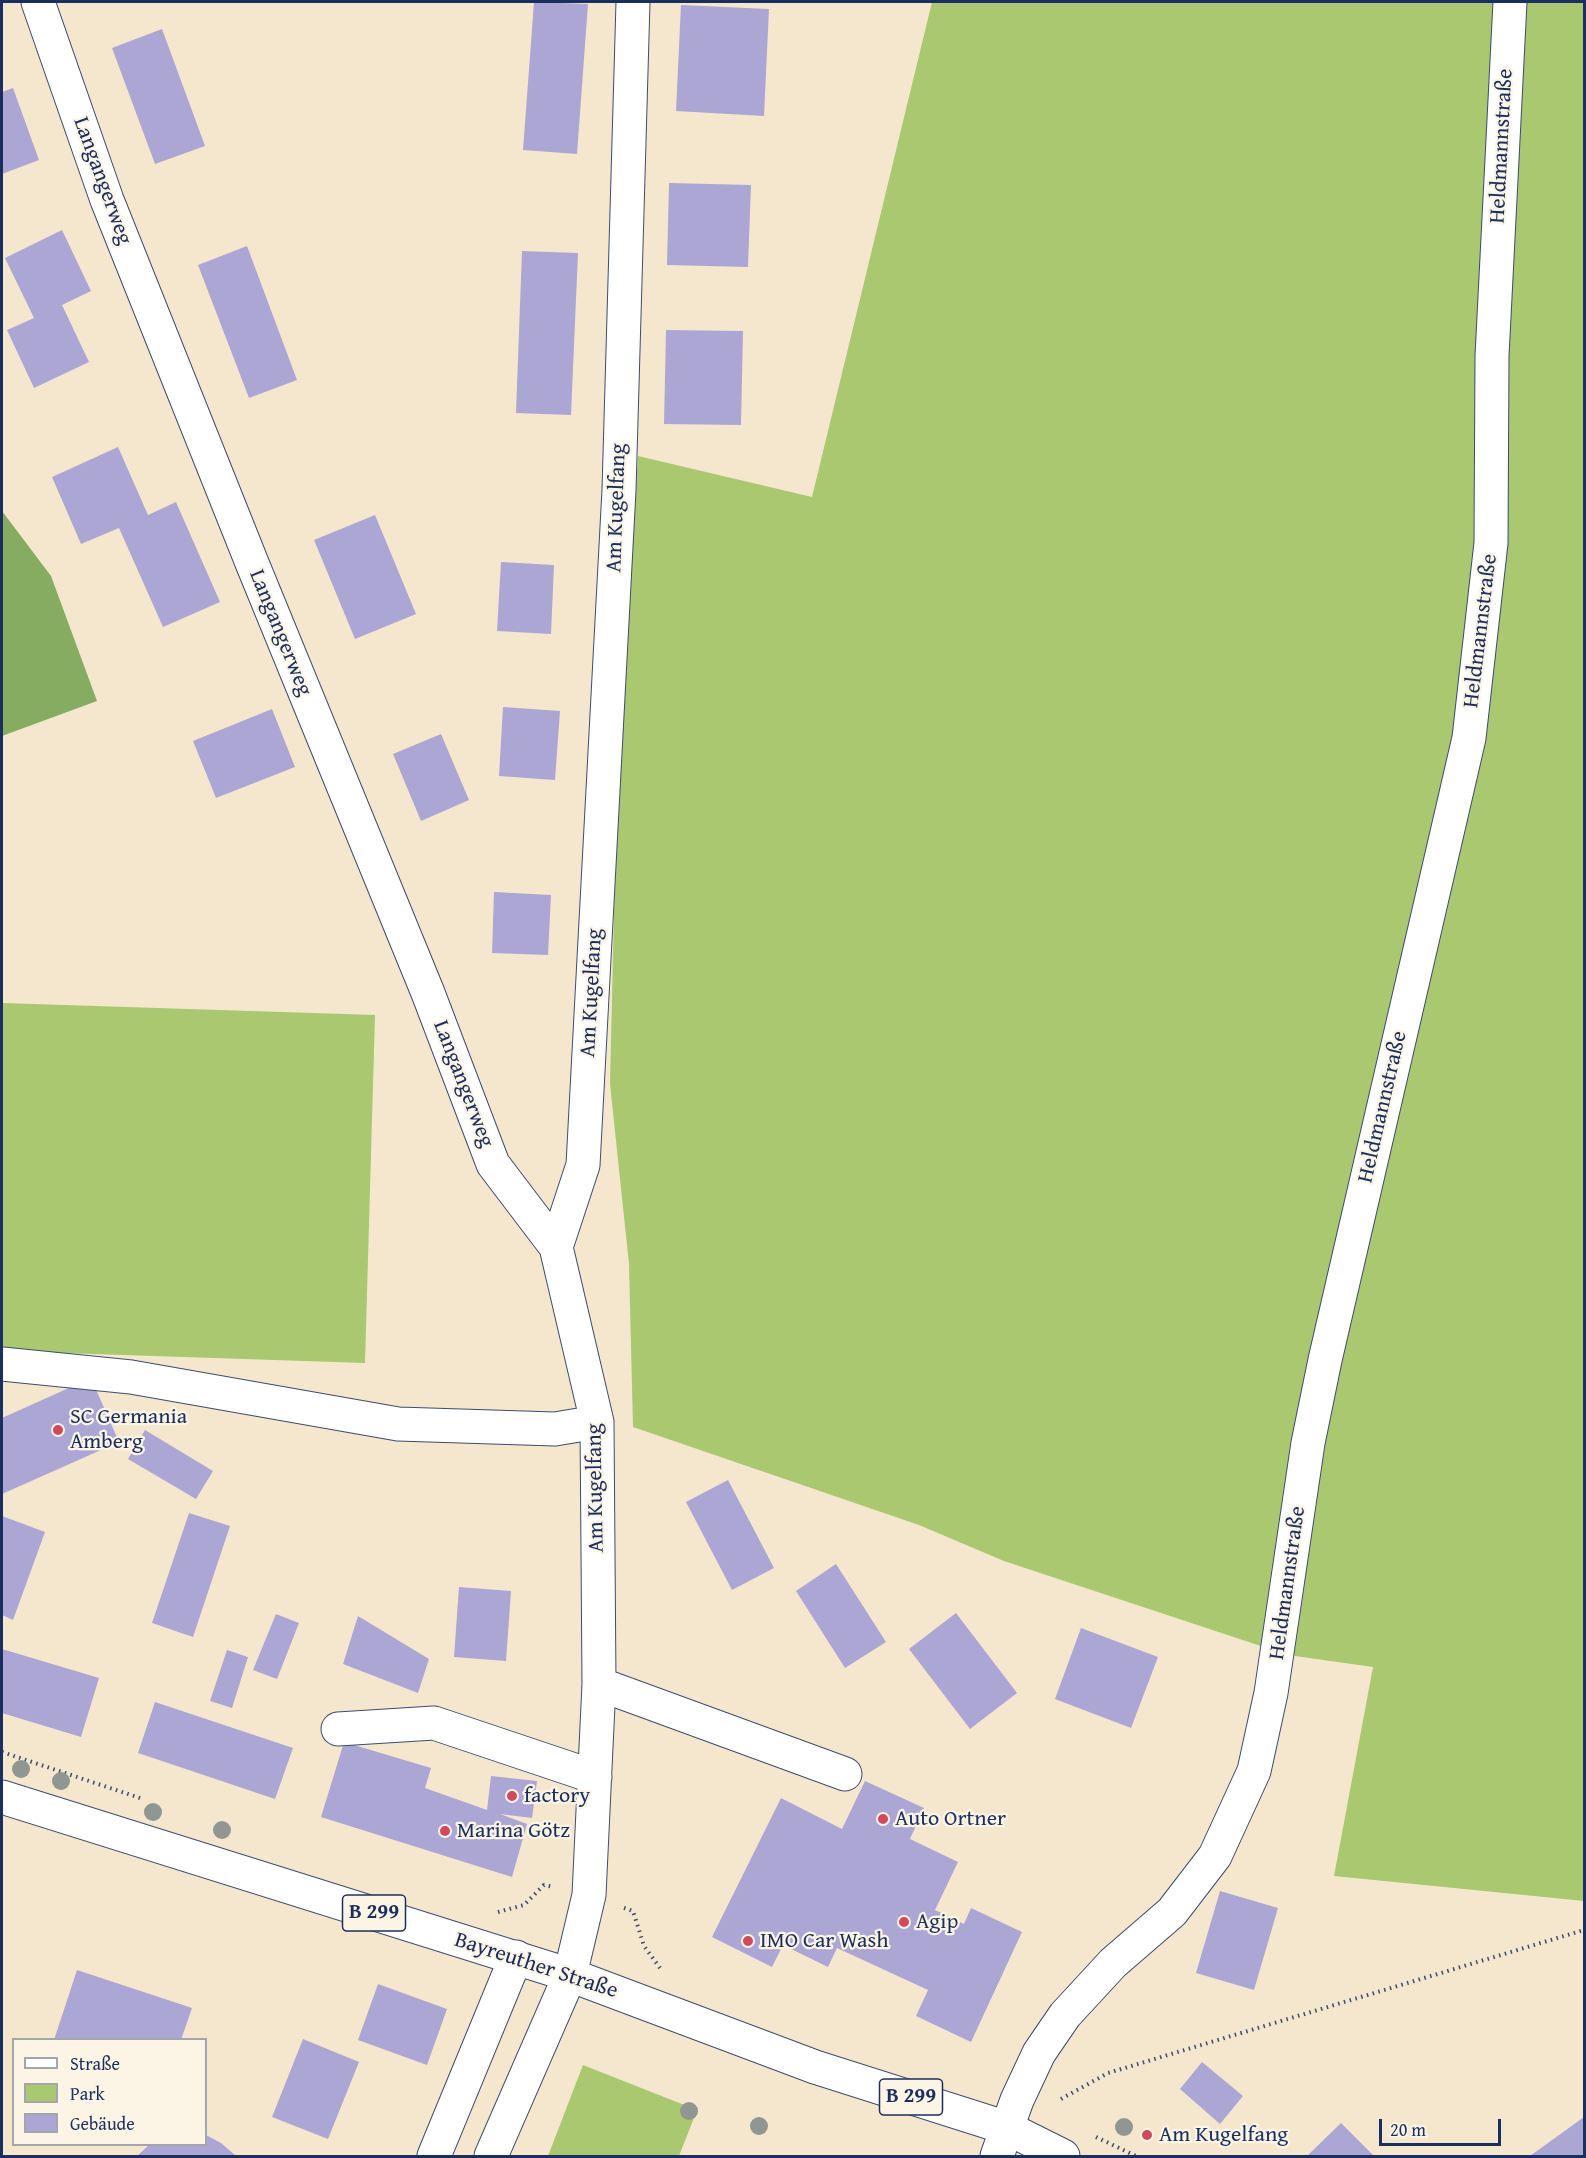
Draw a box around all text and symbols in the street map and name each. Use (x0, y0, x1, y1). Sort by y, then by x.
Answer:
street label: Heldmannstraße (1485, 68, 1519, 224)
street label: Langangerweg (67, 114, 137, 248)
street label: Am Kugelfang (602, 443, 632, 573)
street label: Heldmannstraße (1458, 553, 1504, 709)
street label: Langangerweg (243, 566, 317, 700)
street label: Am Kugelfang (575, 928, 609, 1058)
street label: Langangerweg (427, 1017, 499, 1151)
street label: Heldmannstraße (1353, 1029, 1413, 1185)
place label: SC Germania Amberg (70, 1404, 187, 1456)
marker: SC Germania Amberg (51, 1423, 65, 1437)
street label: Am Kugelfang (582, 1423, 610, 1553)
street label: Heldmannstraße (1264, 1504, 1312, 1662)
place label: factory (524, 1783, 590, 1809)
marker: factory (505, 1789, 519, 1803)
place label: Auto Ortner (895, 1806, 1006, 1832)
marker: Auto Ortner (876, 1812, 890, 1826)
place label: Marina Götz (457, 1818, 570, 1844)
marker: Marina Götz (438, 1824, 452, 1838)
road number: B 299 (342, 1895, 406, 1931)
place label: Agip (916, 1909, 958, 1935)
marker: Agip (897, 1915, 911, 1929)
street label: Bayreuther Straße (451, 1927, 621, 2005)
place label: IMO Car Wash (760, 1928, 889, 1954)
marker: IMO Car Wash (741, 1934, 755, 1948)
legend (12, 2038, 207, 2146)
text: Straße (70, 2050, 120, 2077)
road number: B 299 (880, 2079, 942, 2115)
text: Park (70, 2080, 105, 2107)
scale bar (1382, 2107, 1504, 2145)
text: Gebäude (70, 2110, 135, 2137)
text: 20 m (1390, 2116, 1426, 2143)
place label: Am Kugelfang (1159, 2122, 1288, 2148)
marker: Am Kugelfang (1140, 2128, 1154, 2142)

